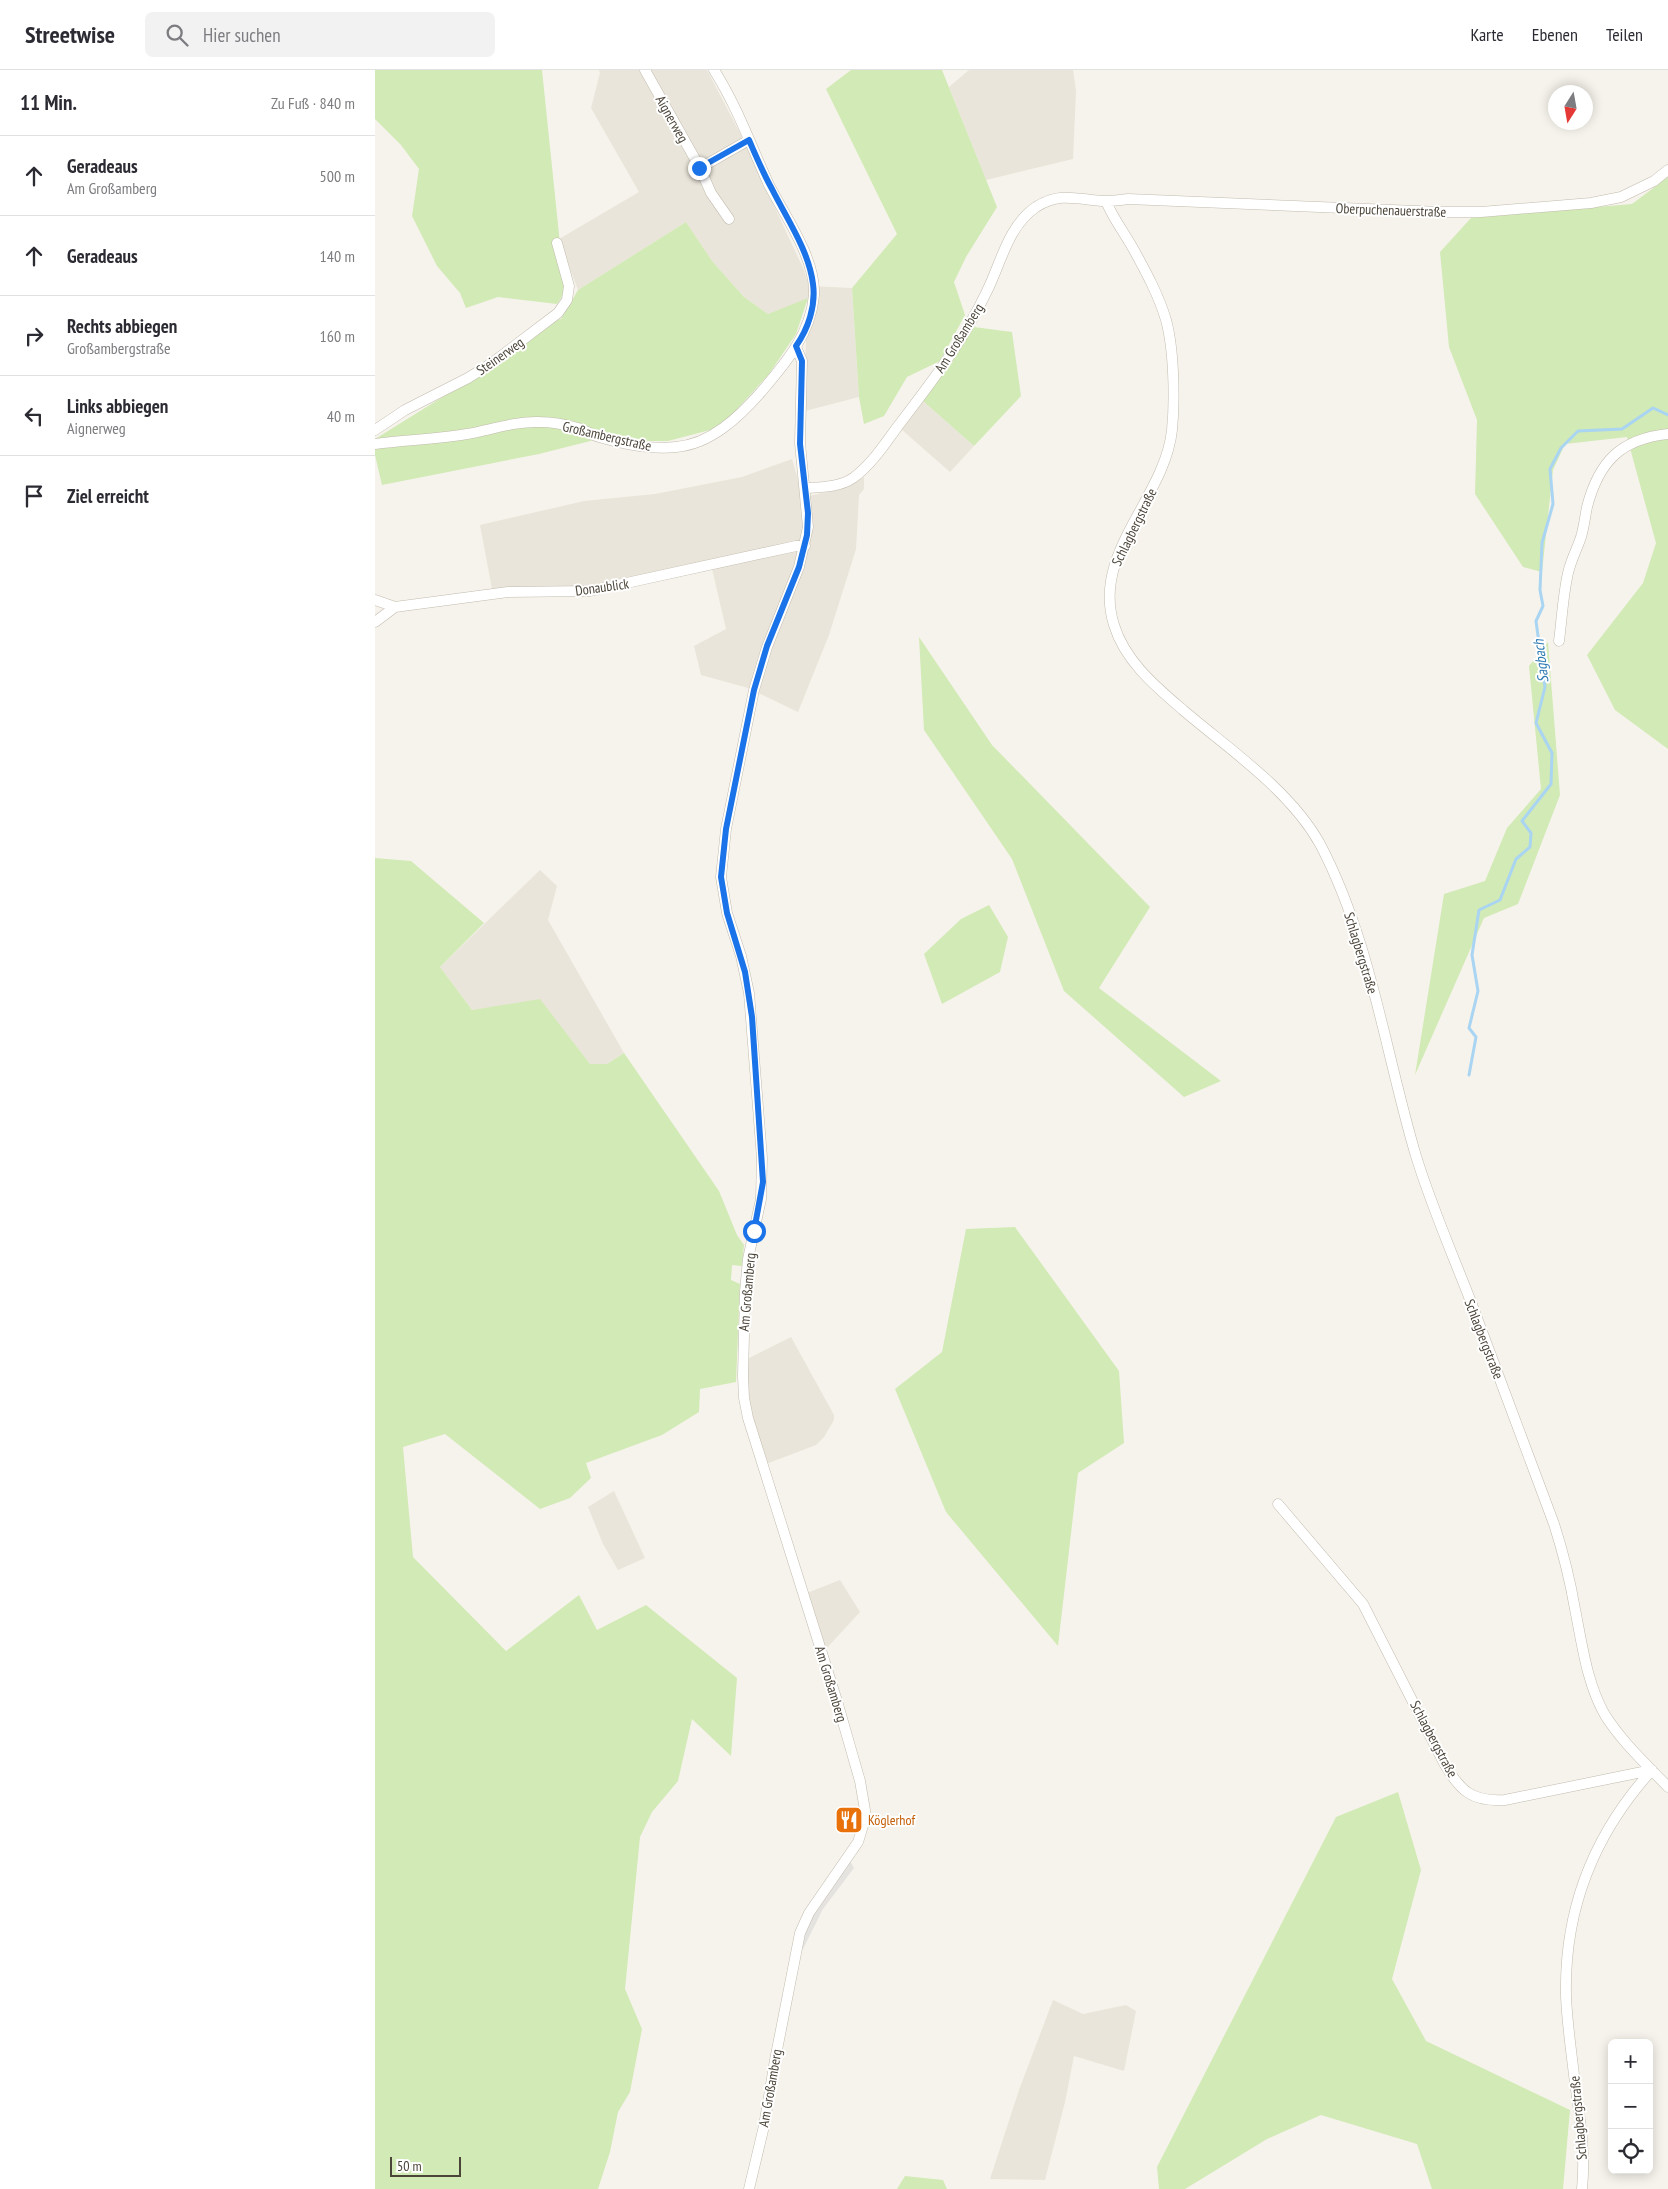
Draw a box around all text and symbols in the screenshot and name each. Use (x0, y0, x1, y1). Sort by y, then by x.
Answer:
search box (145, 12, 495, 57)
text: Streetwise (25, 19, 115, 50)
icon: search (163, 21, 191, 49)
text: Hier suchen (203, 23, 280, 47)
text: Karte (1470, 23, 1504, 46)
text: Ebenen (1532, 23, 1578, 46)
text: Teilen (1606, 23, 1643, 46)
north arrow (1548, 85, 1593, 130)
text: 11 Min. (20, 89, 77, 116)
street label: Aignerweg (652, 92, 692, 146)
text: Zu Fuß · 840 m (271, 93, 355, 113)
text: Geradeaus (67, 154, 138, 178)
route end (688, 157, 711, 180)
icon: ahead (20, 162, 48, 190)
text: 500 m (320, 166, 355, 186)
text: Am Großamberg (67, 178, 157, 198)
street label: Oberpuchenauerstraße (1335, 199, 1447, 221)
icon: ahead (20, 242, 48, 270)
text: Geradeaus (67, 244, 138, 268)
text: 140 m (320, 246, 355, 266)
street label: Am Großamberg (930, 300, 988, 376)
text: Rechts abbiegen (67, 314, 177, 338)
icon: right (20, 322, 48, 350)
text: 160 m (320, 326, 355, 346)
street label: Steinerweg (473, 333, 527, 379)
text: Großambergstraße (67, 338, 171, 358)
text: Links abbiegen (67, 394, 168, 418)
icon: left (20, 402, 48, 430)
text: 40 m (327, 406, 355, 426)
street label: Großambergstraße (561, 417, 653, 455)
text: Aignerweg (67, 418, 126, 438)
icon: arrive (20, 482, 48, 510)
text: Ziel erreicht (67, 484, 149, 508)
street label: Schlagbergstraße (1107, 485, 1161, 569)
street label: Donaublick (574, 574, 631, 600)
water label: Sagbach (1528, 637, 1553, 684)
street label: Schlagbergstraße (1340, 910, 1382, 996)
route start (743, 1220, 766, 1243)
street label: Am Großamberg (735, 1252, 759, 1332)
street label: Schlagbergstraße (1460, 1296, 1508, 1382)
street label: Am Großamberg (811, 1644, 851, 1724)
street label: Schlagbergstraße (1406, 1698, 1462, 1781)
restaurant icon: Köglerhof (834, 1805, 864, 1835)
place label: Köglerhof (868, 1811, 915, 1829)
map controls (1608, 2039, 1653, 2174)
button: + (1608, 2039, 1653, 2084)
street label: Am Großamberg (754, 2048, 786, 2128)
street label: Schlagbergstraße (1565, 2075, 1591, 2161)
button: − (1608, 2084, 1653, 2129)
button: locate (1608, 2129, 1653, 2174)
scale bar (390, 2154, 461, 2177)
text: 50 m (397, 2157, 422, 2175)

